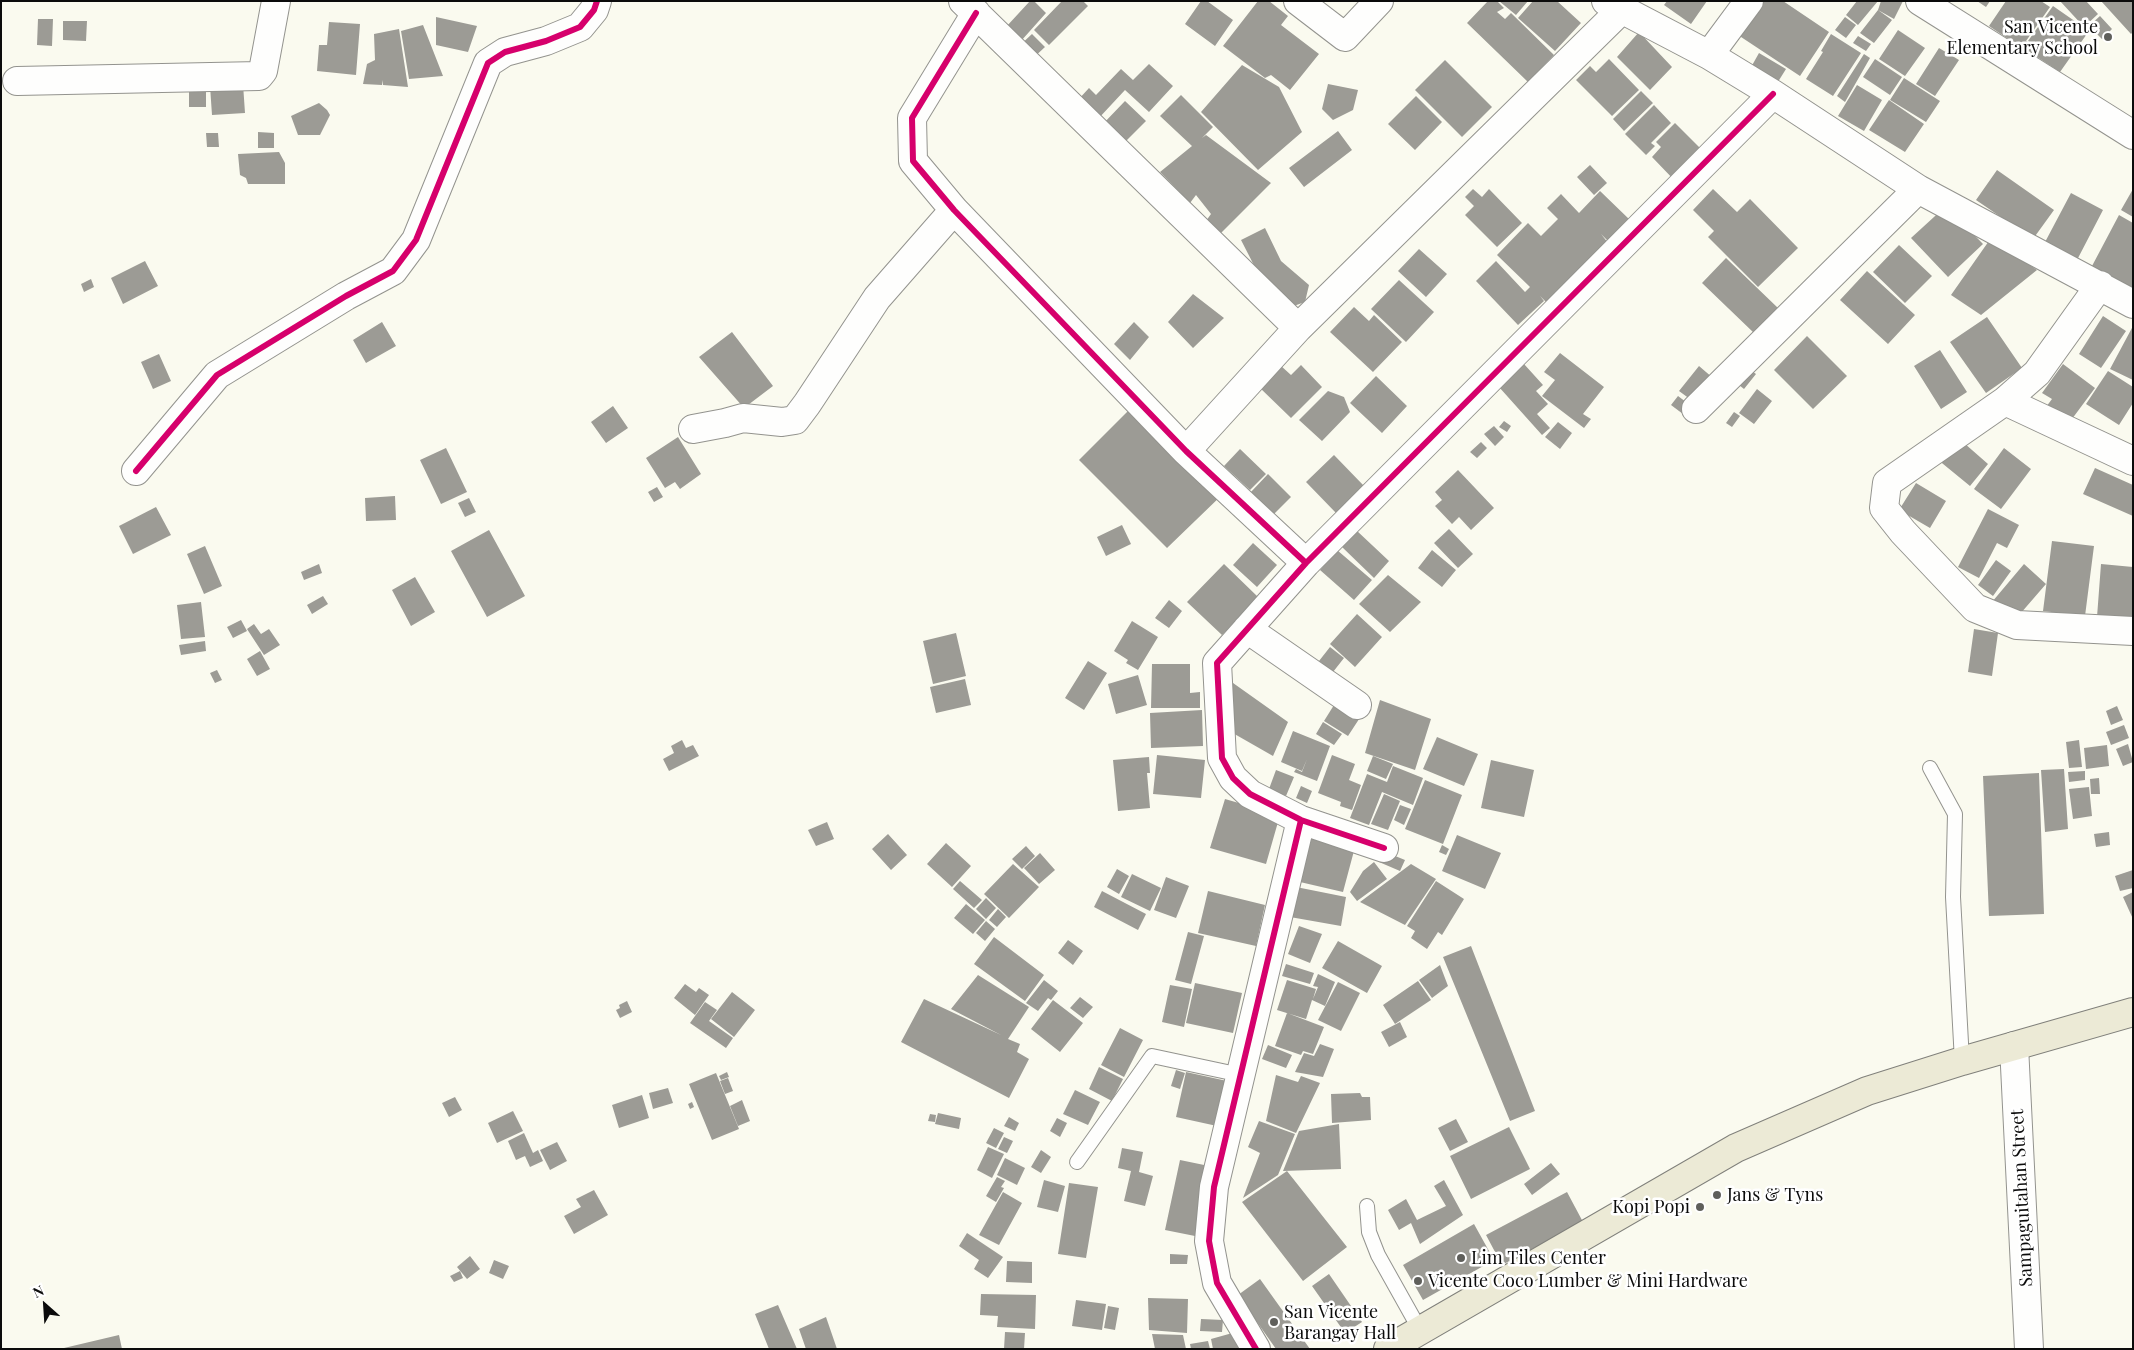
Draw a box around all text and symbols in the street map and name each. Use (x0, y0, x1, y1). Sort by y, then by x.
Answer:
place label: San Vicente Elementary School (1946, 16, 2098, 58)
marker: San Vicente Elementary School (2102, 31, 2114, 43)
street label: Sampaguitahan Street (2007, 1109, 2037, 1287)
place label: Jans & Tyns (1727, 1184, 1823, 1206)
marker: Jans & Tyns (1711, 1189, 1723, 1201)
place label: Kopi Popi (1612, 1196, 1690, 1218)
marker: Kopi Popi (1694, 1201, 1706, 1213)
place label: Lim Tiles Center (1471, 1247, 1606, 1269)
marker: Lim Tiles Center (1455, 1252, 1467, 1264)
place label: Vicente Coco Lumber & Mini Hardware (1428, 1270, 1748, 1292)
marker: Vicente Coco Lumber & Mini Hardware (1412, 1275, 1424, 1287)
north arrow (20, 1280, 70, 1330)
text: N (29, 1280, 47, 1302)
place label: San Vicente Barangay Hall (1284, 1301, 1396, 1344)
marker: San Vicente Barangay Hall (1268, 1316, 1280, 1328)

